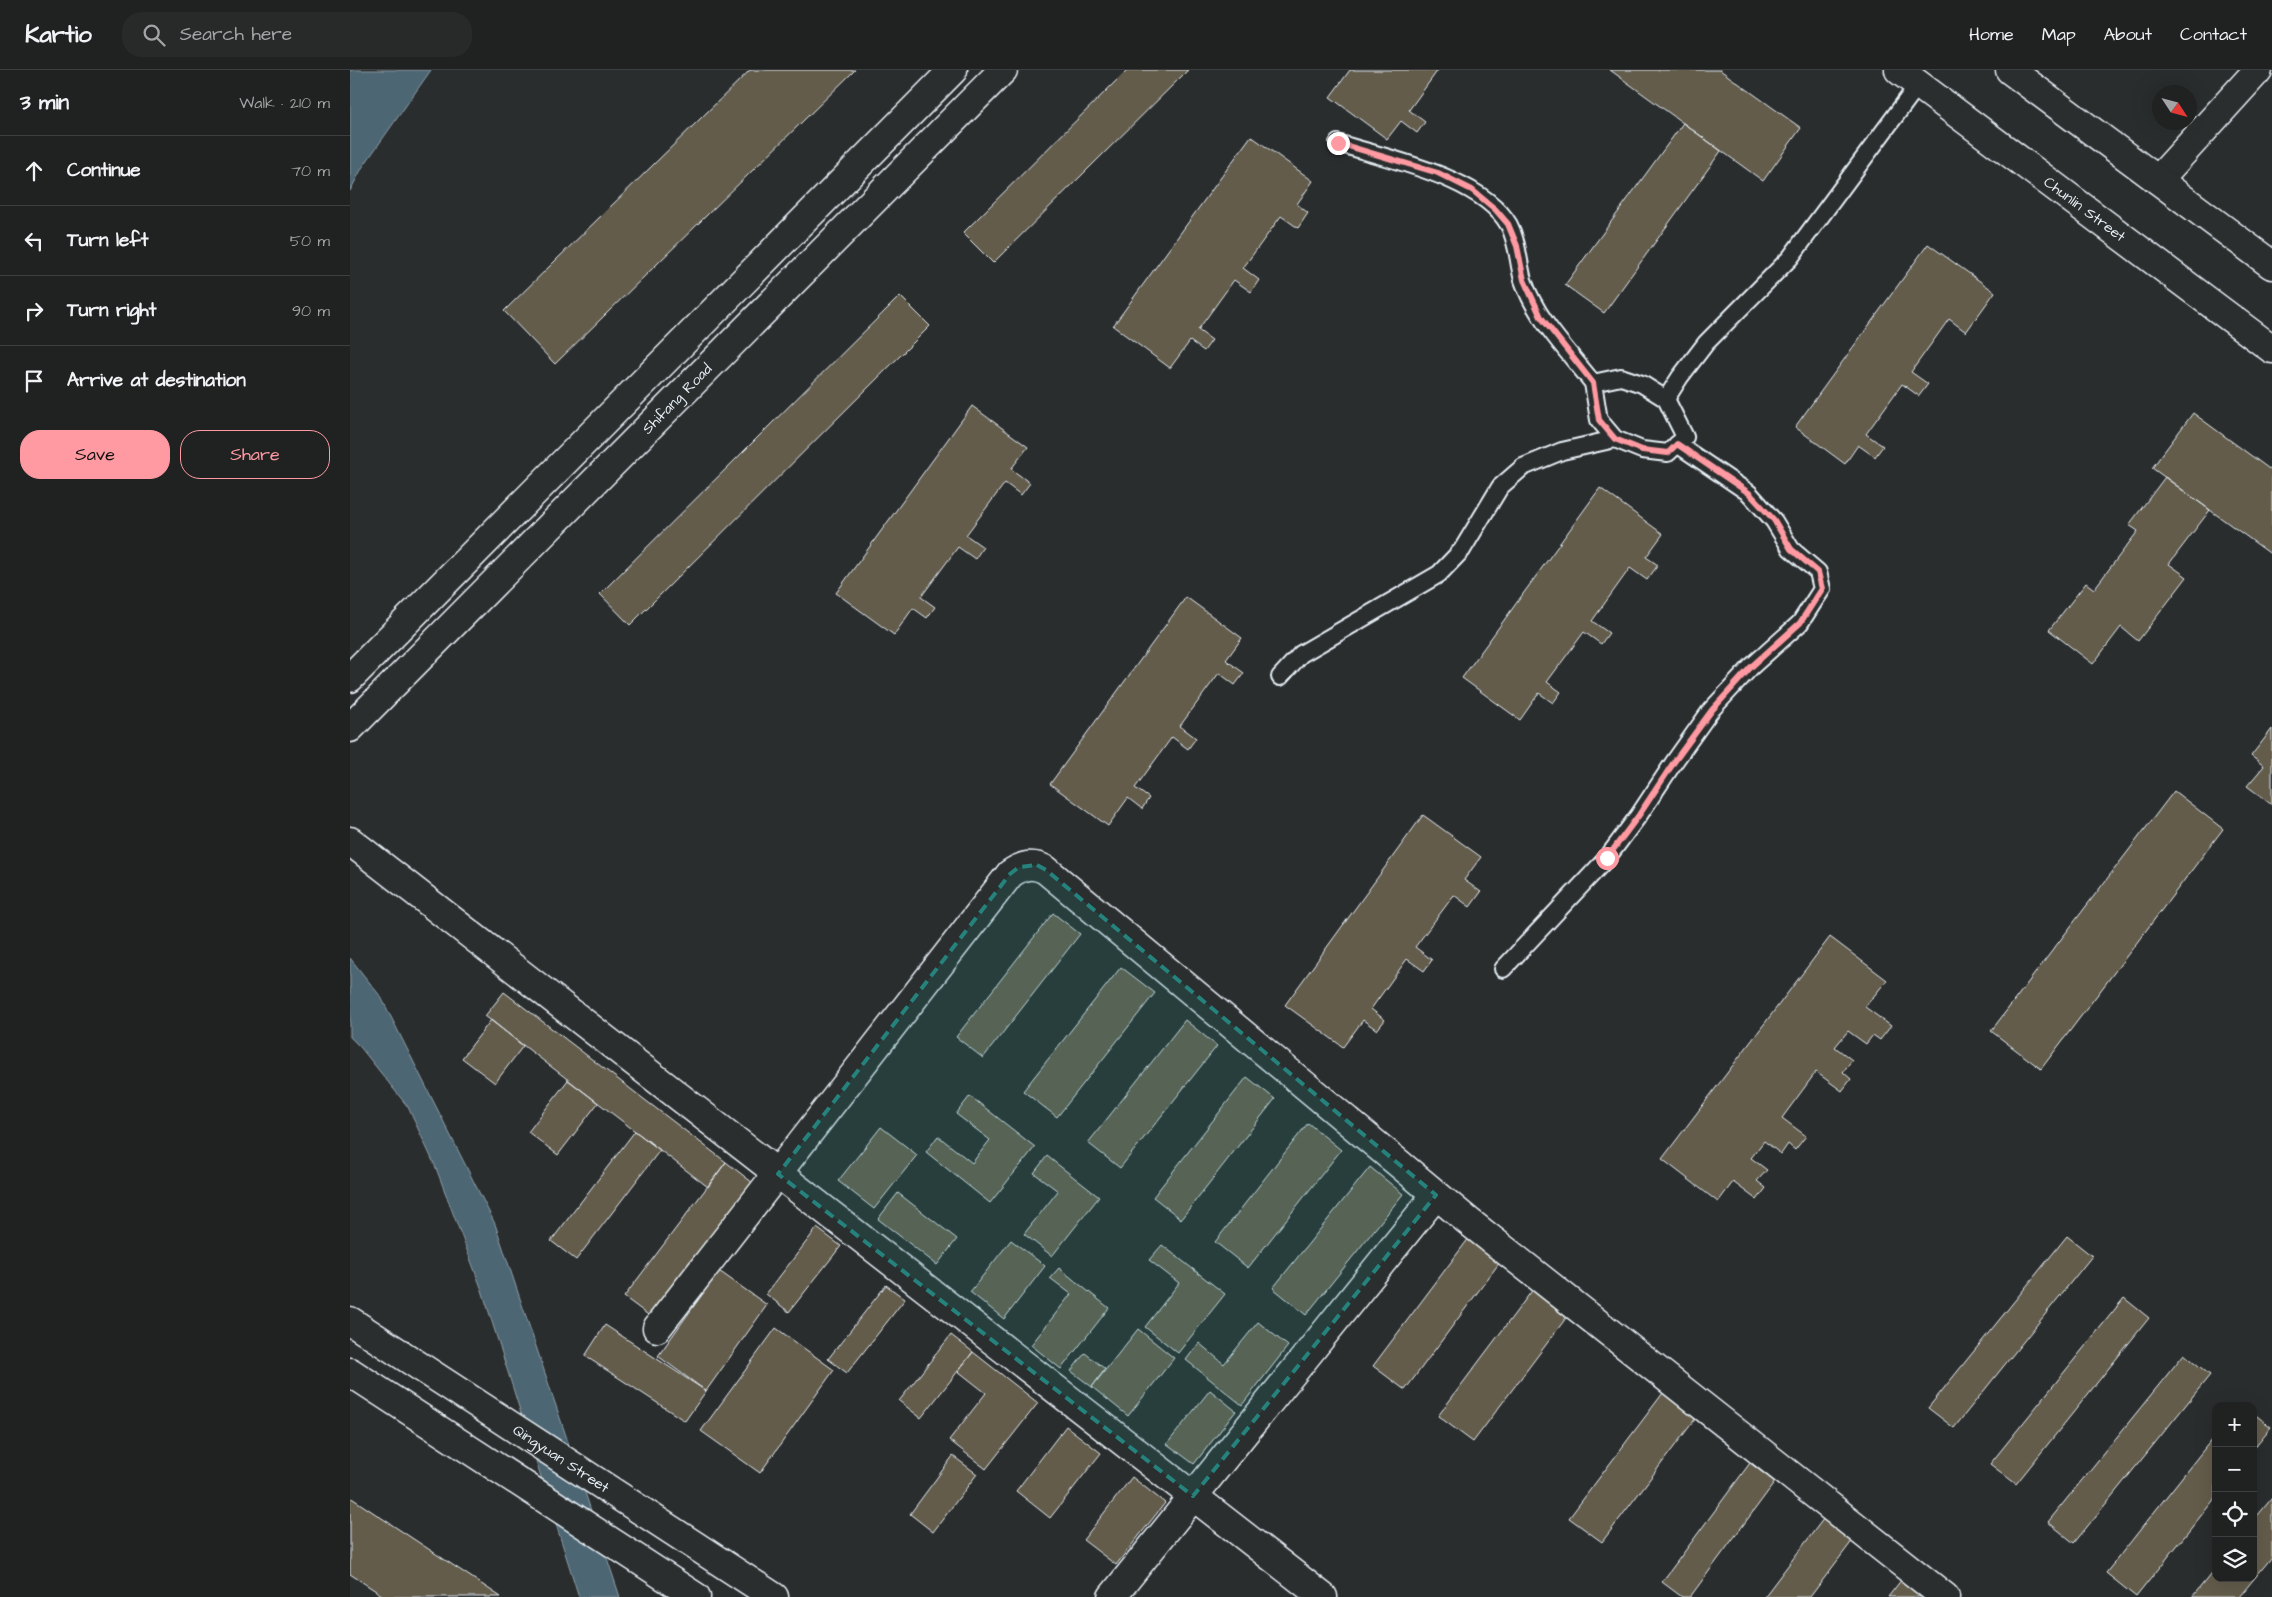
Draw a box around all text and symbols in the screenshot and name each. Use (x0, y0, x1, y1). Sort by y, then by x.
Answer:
search box (122, 12, 472, 57)
text: Kartio (25, 18, 92, 52)
icon: search (140, 21, 168, 49)
text: Search here (180, 21, 292, 48)
text: Home (1969, 22, 2014, 47)
text: Map (2042, 22, 2076, 47)
text: About (2104, 22, 2152, 47)
text: Contact (2180, 22, 2247, 47)
north arrow (2152, 85, 2197, 130)
text: 3 min (20, 88, 69, 117)
text: Walk · 210 m (239, 92, 330, 114)
route end (1327, 132, 1350, 155)
icon: ahead (20, 157, 48, 185)
text: Continue (67, 157, 141, 184)
text: 70 m (291, 160, 330, 182)
street label: Chunlin Street (2039, 171, 2130, 247)
icon: left (20, 227, 48, 255)
text: Turn left (67, 227, 148, 254)
text: 50 m (290, 230, 330, 252)
icon: right (20, 297, 48, 325)
text: Turn right (67, 297, 156, 324)
text: 90 m (292, 300, 330, 322)
street label: Shifang Road (637, 359, 717, 439)
icon: arrive (20, 367, 48, 395)
text: Arrive at destination (67, 367, 246, 394)
button: Save (20, 430, 170, 479)
button: Share (180, 430, 330, 479)
route start (1596, 847, 1619, 870)
map controls (2212, 1402, 2257, 1582)
button: + (2212, 1402, 2257, 1447)
street label: Qingyuan Street (509, 1419, 614, 1498)
button: − (2212, 1447, 2257, 1492)
button: locate (2212, 1492, 2257, 1537)
button: layers (2212, 1537, 2257, 1582)

